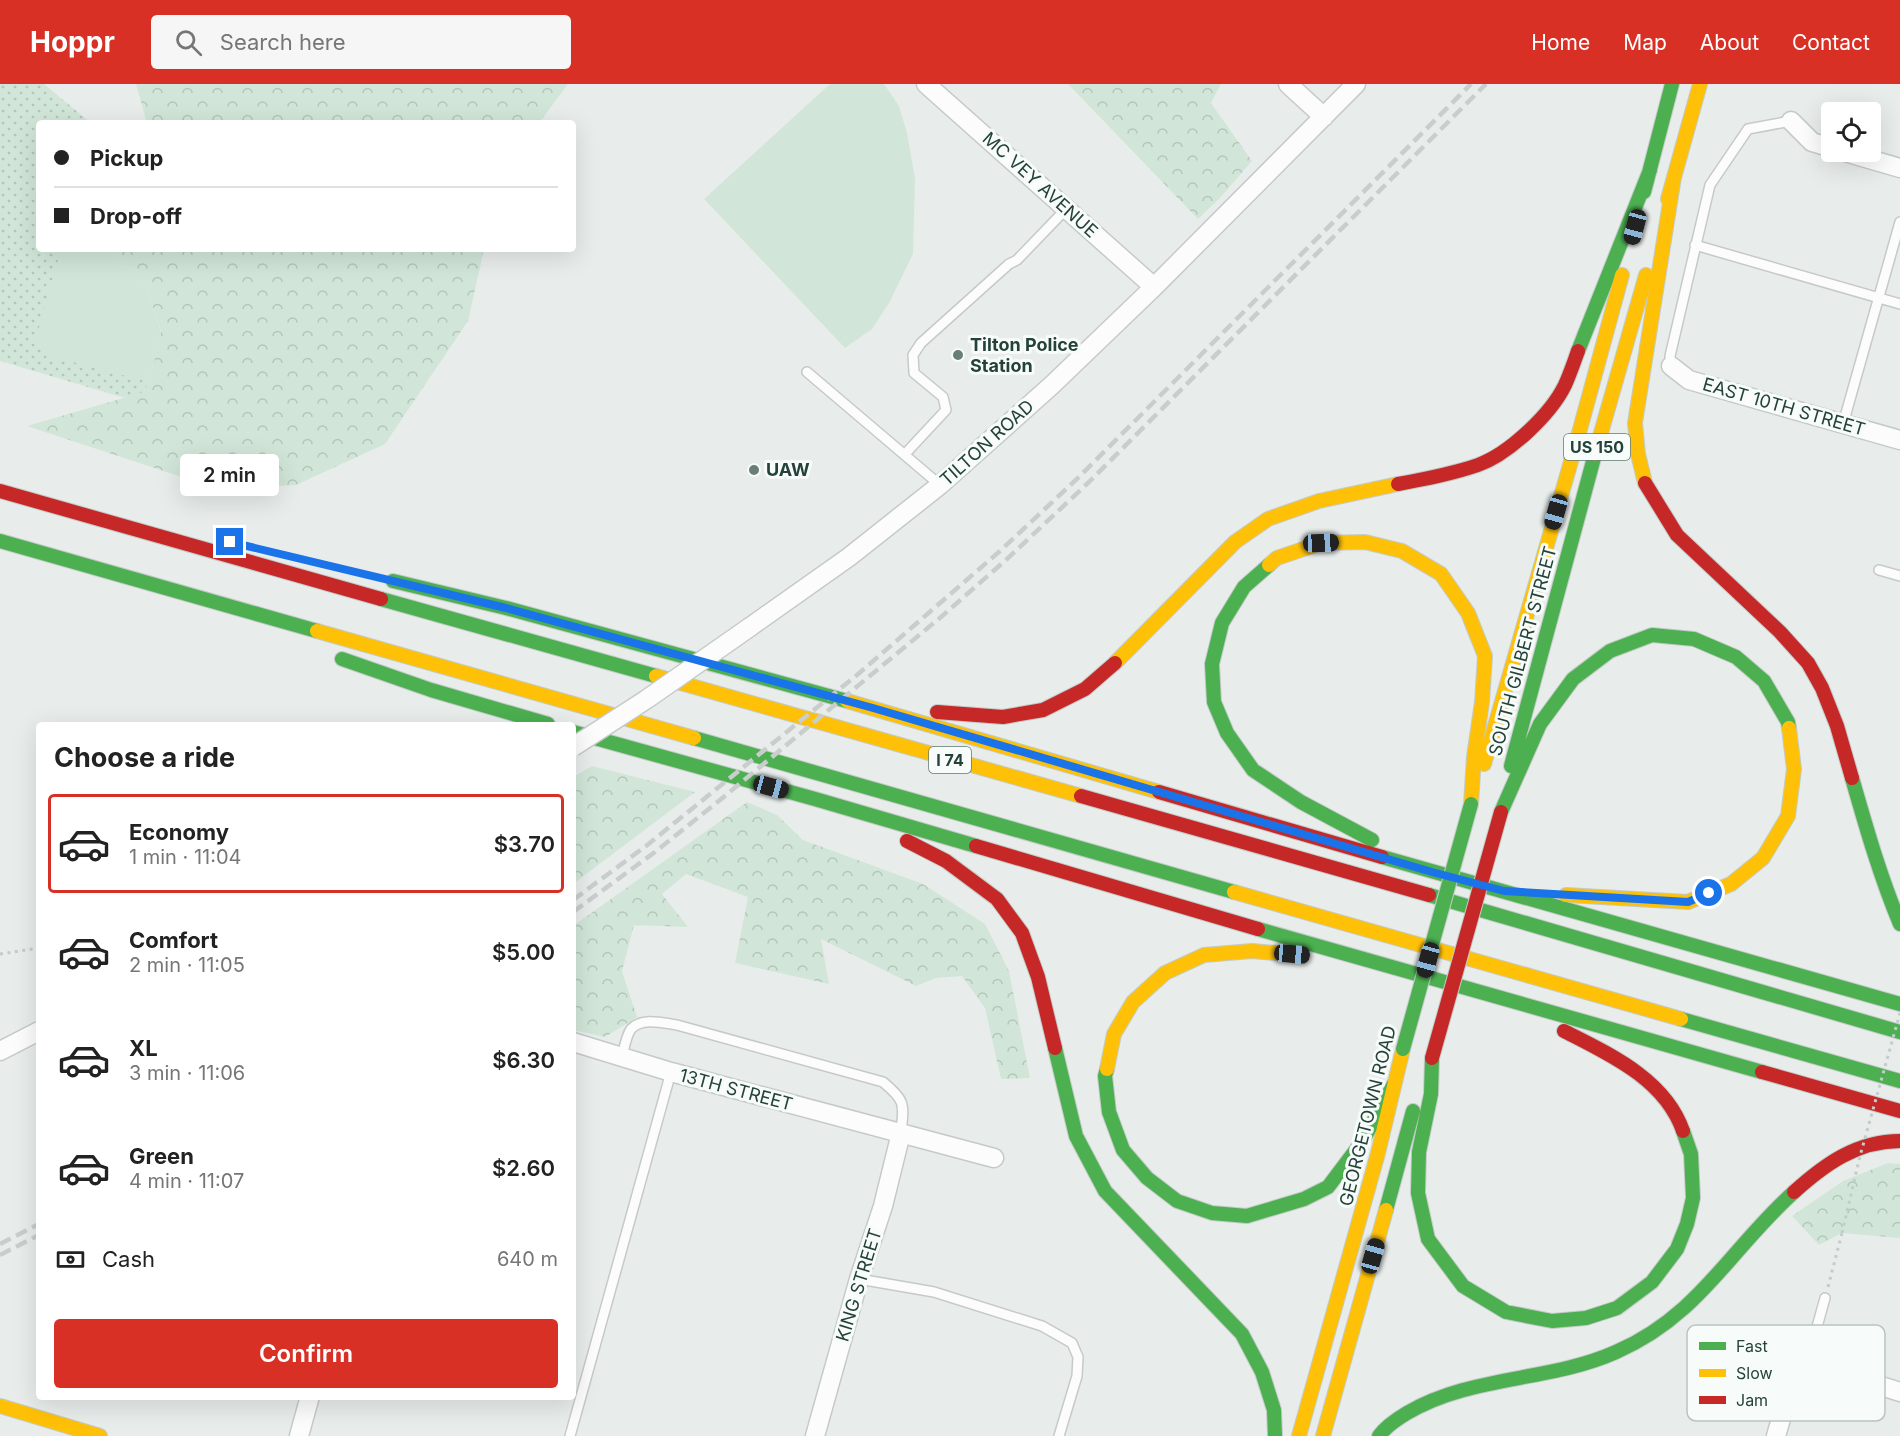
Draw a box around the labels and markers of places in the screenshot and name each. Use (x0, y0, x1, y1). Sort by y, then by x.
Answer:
place label: Tilton Police Station (970, 334, 1079, 376)
marker: Tilton Police Station (951, 348, 965, 362)
place label: UAW (766, 459, 810, 480)
marker: UAW (747, 463, 761, 477)

